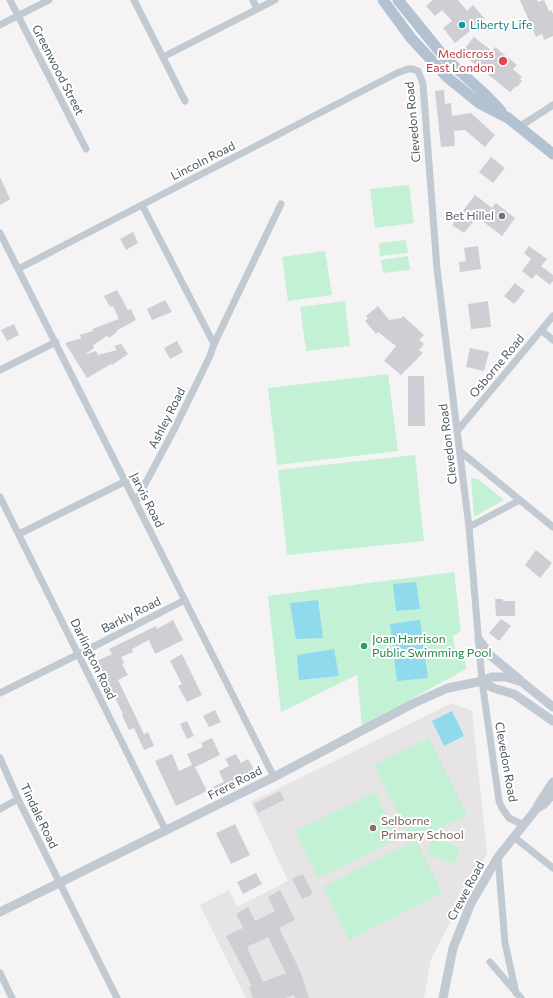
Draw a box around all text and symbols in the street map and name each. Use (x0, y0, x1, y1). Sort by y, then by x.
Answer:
place label: Liberty Life (470, 18, 532, 32)
marker: Liberty Life (457, 20, 467, 30)
street label: Greenwood Street (29, 22, 87, 118)
place label: Medicross East London (426, 47, 494, 75)
marker: Medicross East London (497, 55, 509, 67)
street label: Clevedon Road (402, 81, 424, 163)
street label: Lincoln Road (168, 139, 238, 183)
place label: Bet Hillel (445, 209, 494, 223)
marker: Bet Hillel (497, 211, 507, 221)
street label: Osborne Road (466, 332, 528, 400)
street label: Ashley Road (146, 385, 188, 451)
street label: Clevedon Road (436, 403, 460, 485)
street label: Jarvis Road (127, 470, 167, 530)
street label: Barkly Road (99, 594, 163, 636)
street label: Darlington Road (67, 616, 119, 702)
place label: Joan Harrison Public Swimming Pool (372, 632, 492, 660)
marker: Joan Harrison Public Swimming Pool (359, 641, 369, 651)
street label: Clevedon Road (492, 721, 520, 803)
street label: Frere Road (206, 763, 264, 803)
street label: Tindale Road (17, 781, 61, 851)
place label: Selborne Primary School (381, 814, 464, 842)
marker: Selborne Primary School (368, 823, 378, 833)
street label: Crewe Road (444, 859, 488, 923)

